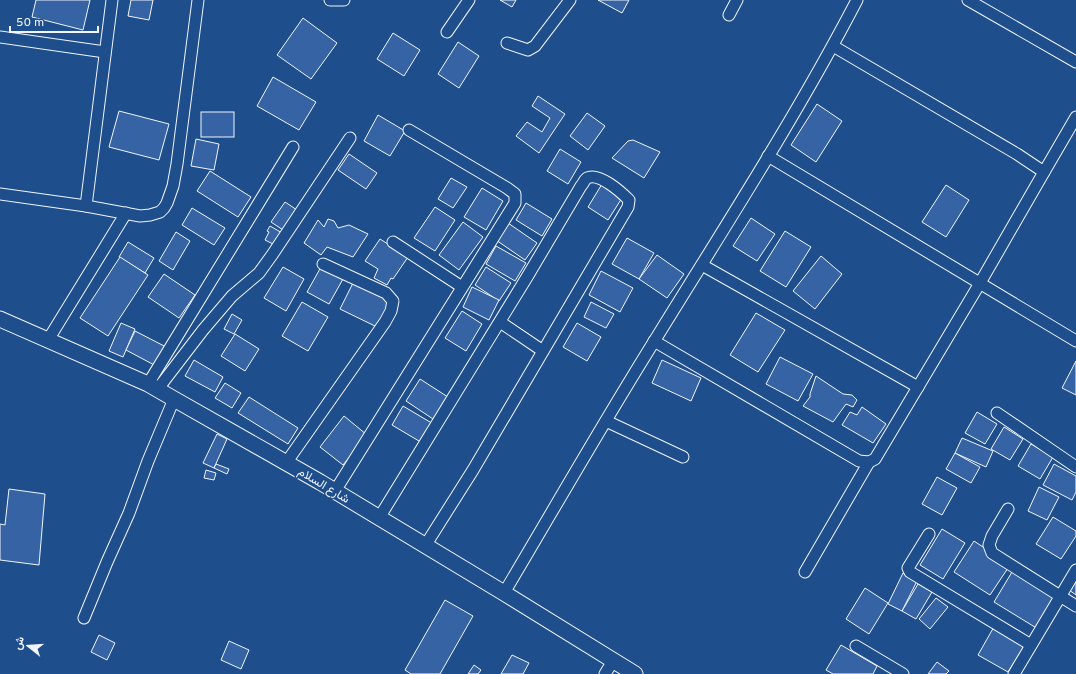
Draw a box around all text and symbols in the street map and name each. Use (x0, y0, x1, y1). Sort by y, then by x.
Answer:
scale bar (10, 8, 98, 34)
text: 50 m (16, 15, 44, 31)
street label: شارع السلام (295, 464, 352, 508)
north arrow (8, 626, 48, 666)
text: ش (11, 635, 28, 652)

